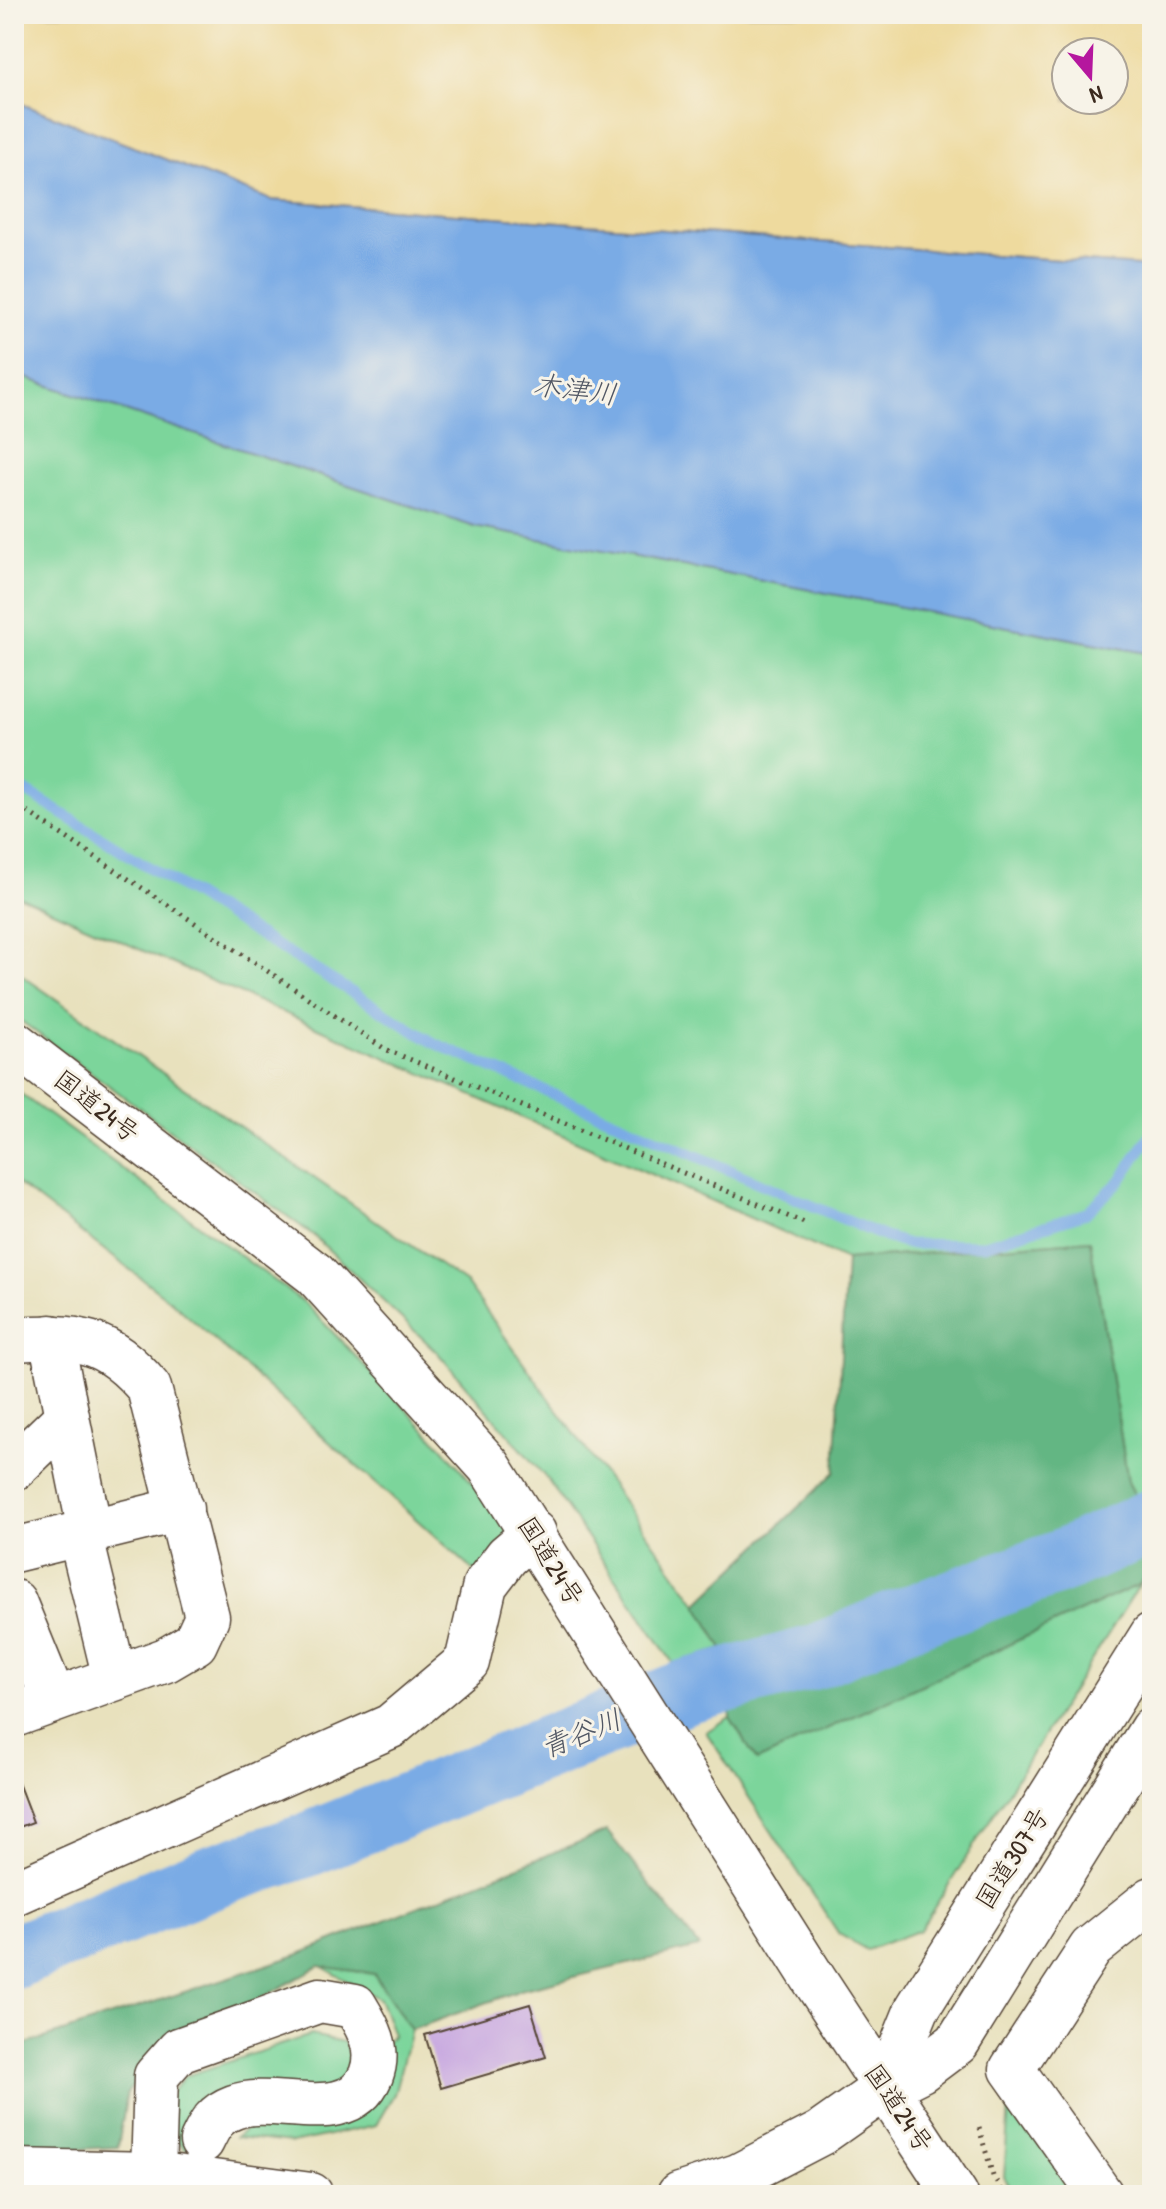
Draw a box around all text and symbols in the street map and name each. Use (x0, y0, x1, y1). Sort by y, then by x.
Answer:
north arrow (1050, 36, 1130, 116)
text: N (1086, 79, 1107, 111)
water label: 木津川 (531, 365, 619, 413)
street label: 国道24号 (47, 1061, 147, 1150)
street label: 国道24号 (510, 1509, 593, 1612)
water label: 青谷川 (535, 1700, 627, 1766)
street label: 国道307号 (966, 1800, 1057, 1915)
street label: 国道24号 (857, 2057, 942, 2159)

